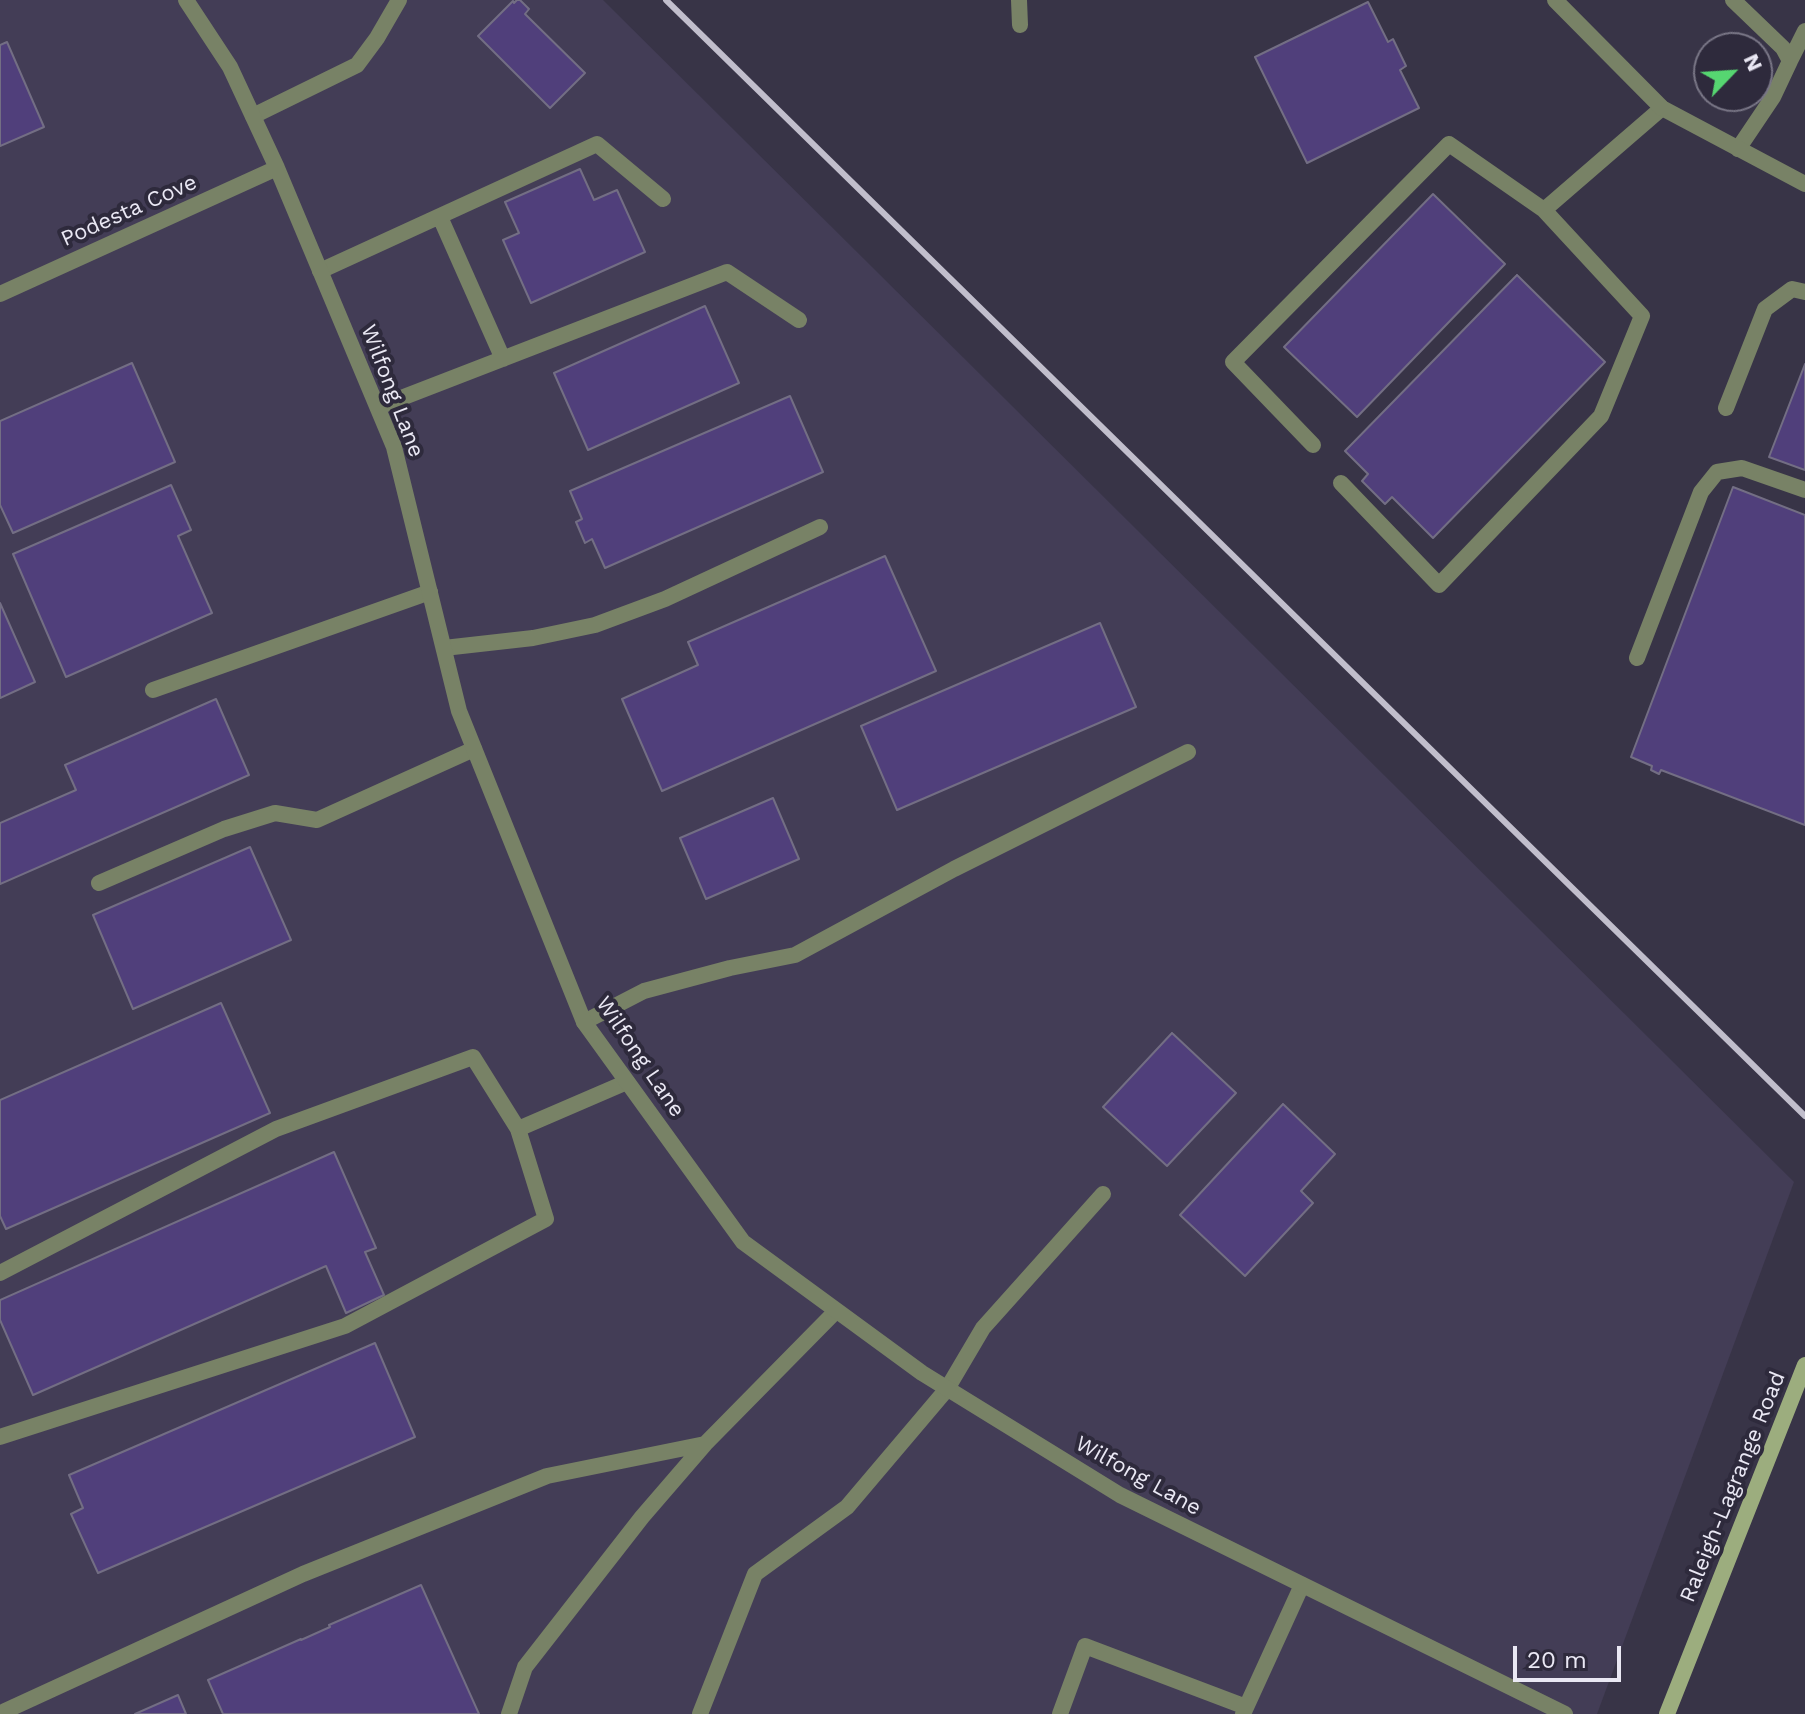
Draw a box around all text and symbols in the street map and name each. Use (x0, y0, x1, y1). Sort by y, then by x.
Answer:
north arrow (1693, 32, 1773, 112)
text: N (1739, 50, 1768, 75)
street label: Podesta Cove (57, 169, 201, 253)
street label: Wilfong Lane (355, 321, 429, 461)
street label: Wilfong Lane (590, 992, 690, 1122)
street label: Raleigh-Lagrange Road (1675, 1368, 1791, 1606)
street label: Wilfong Lane (1070, 1431, 1206, 1521)
scale bar (1517, 1630, 1625, 1680)
text: 20 m (1527, 1646, 1587, 1674)

